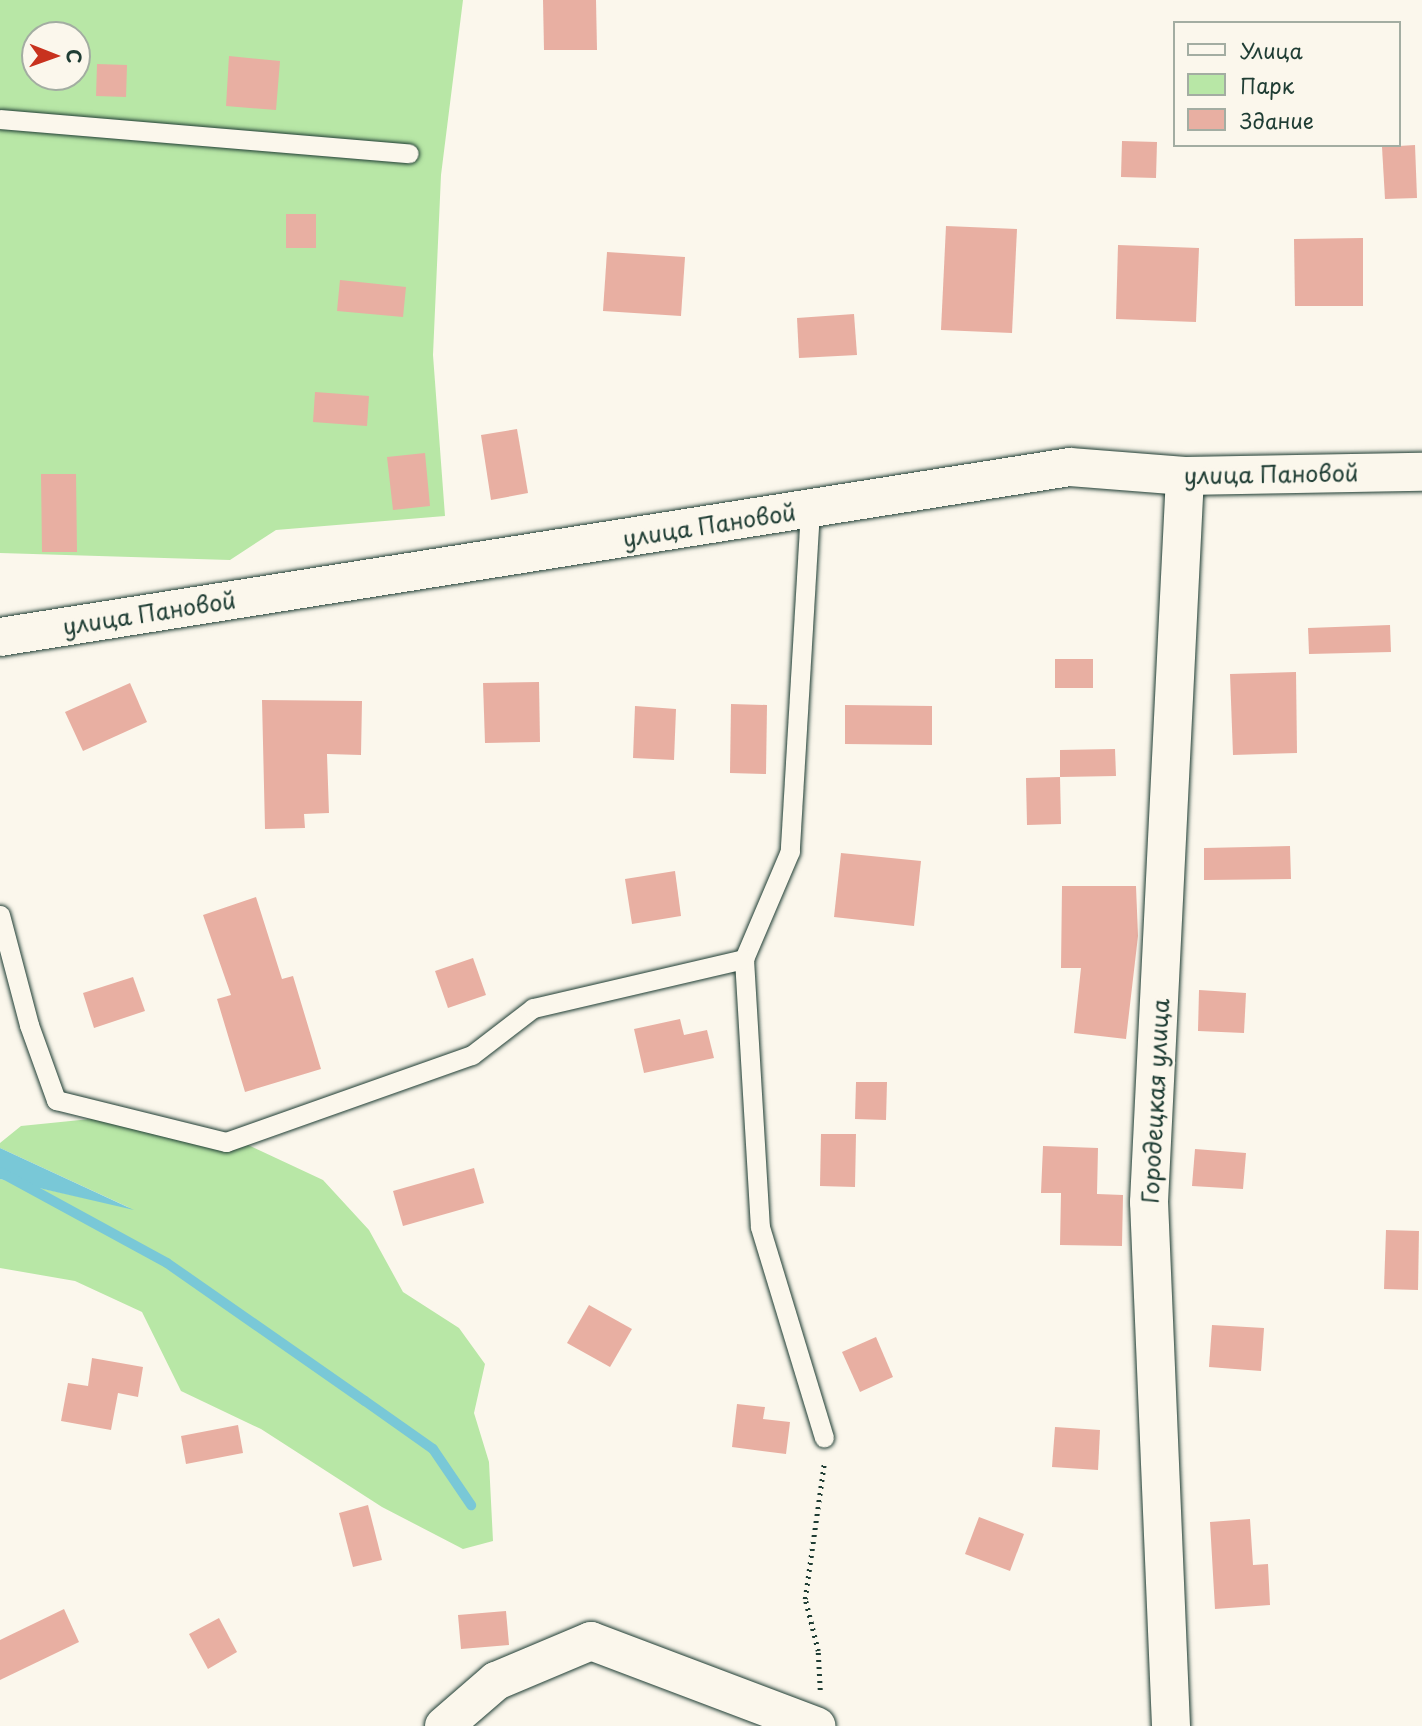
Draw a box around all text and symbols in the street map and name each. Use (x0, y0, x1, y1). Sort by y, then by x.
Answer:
north arrow (21, 21, 91, 91)
legend (1174, 21, 1401, 147)
text: Улица (1240, 34, 1303, 66)
text: С (61, 49, 89, 64)
text: Парк (1240, 69, 1294, 101)
text: Здание (1240, 104, 1314, 136)
street label: улица Пановой (1183, 459, 1359, 489)
street label: улица Пановой (620, 498, 798, 552)
street label: улица Пановой (60, 586, 238, 640)
street label: Городецкая улица (1136, 997, 1174, 1205)

